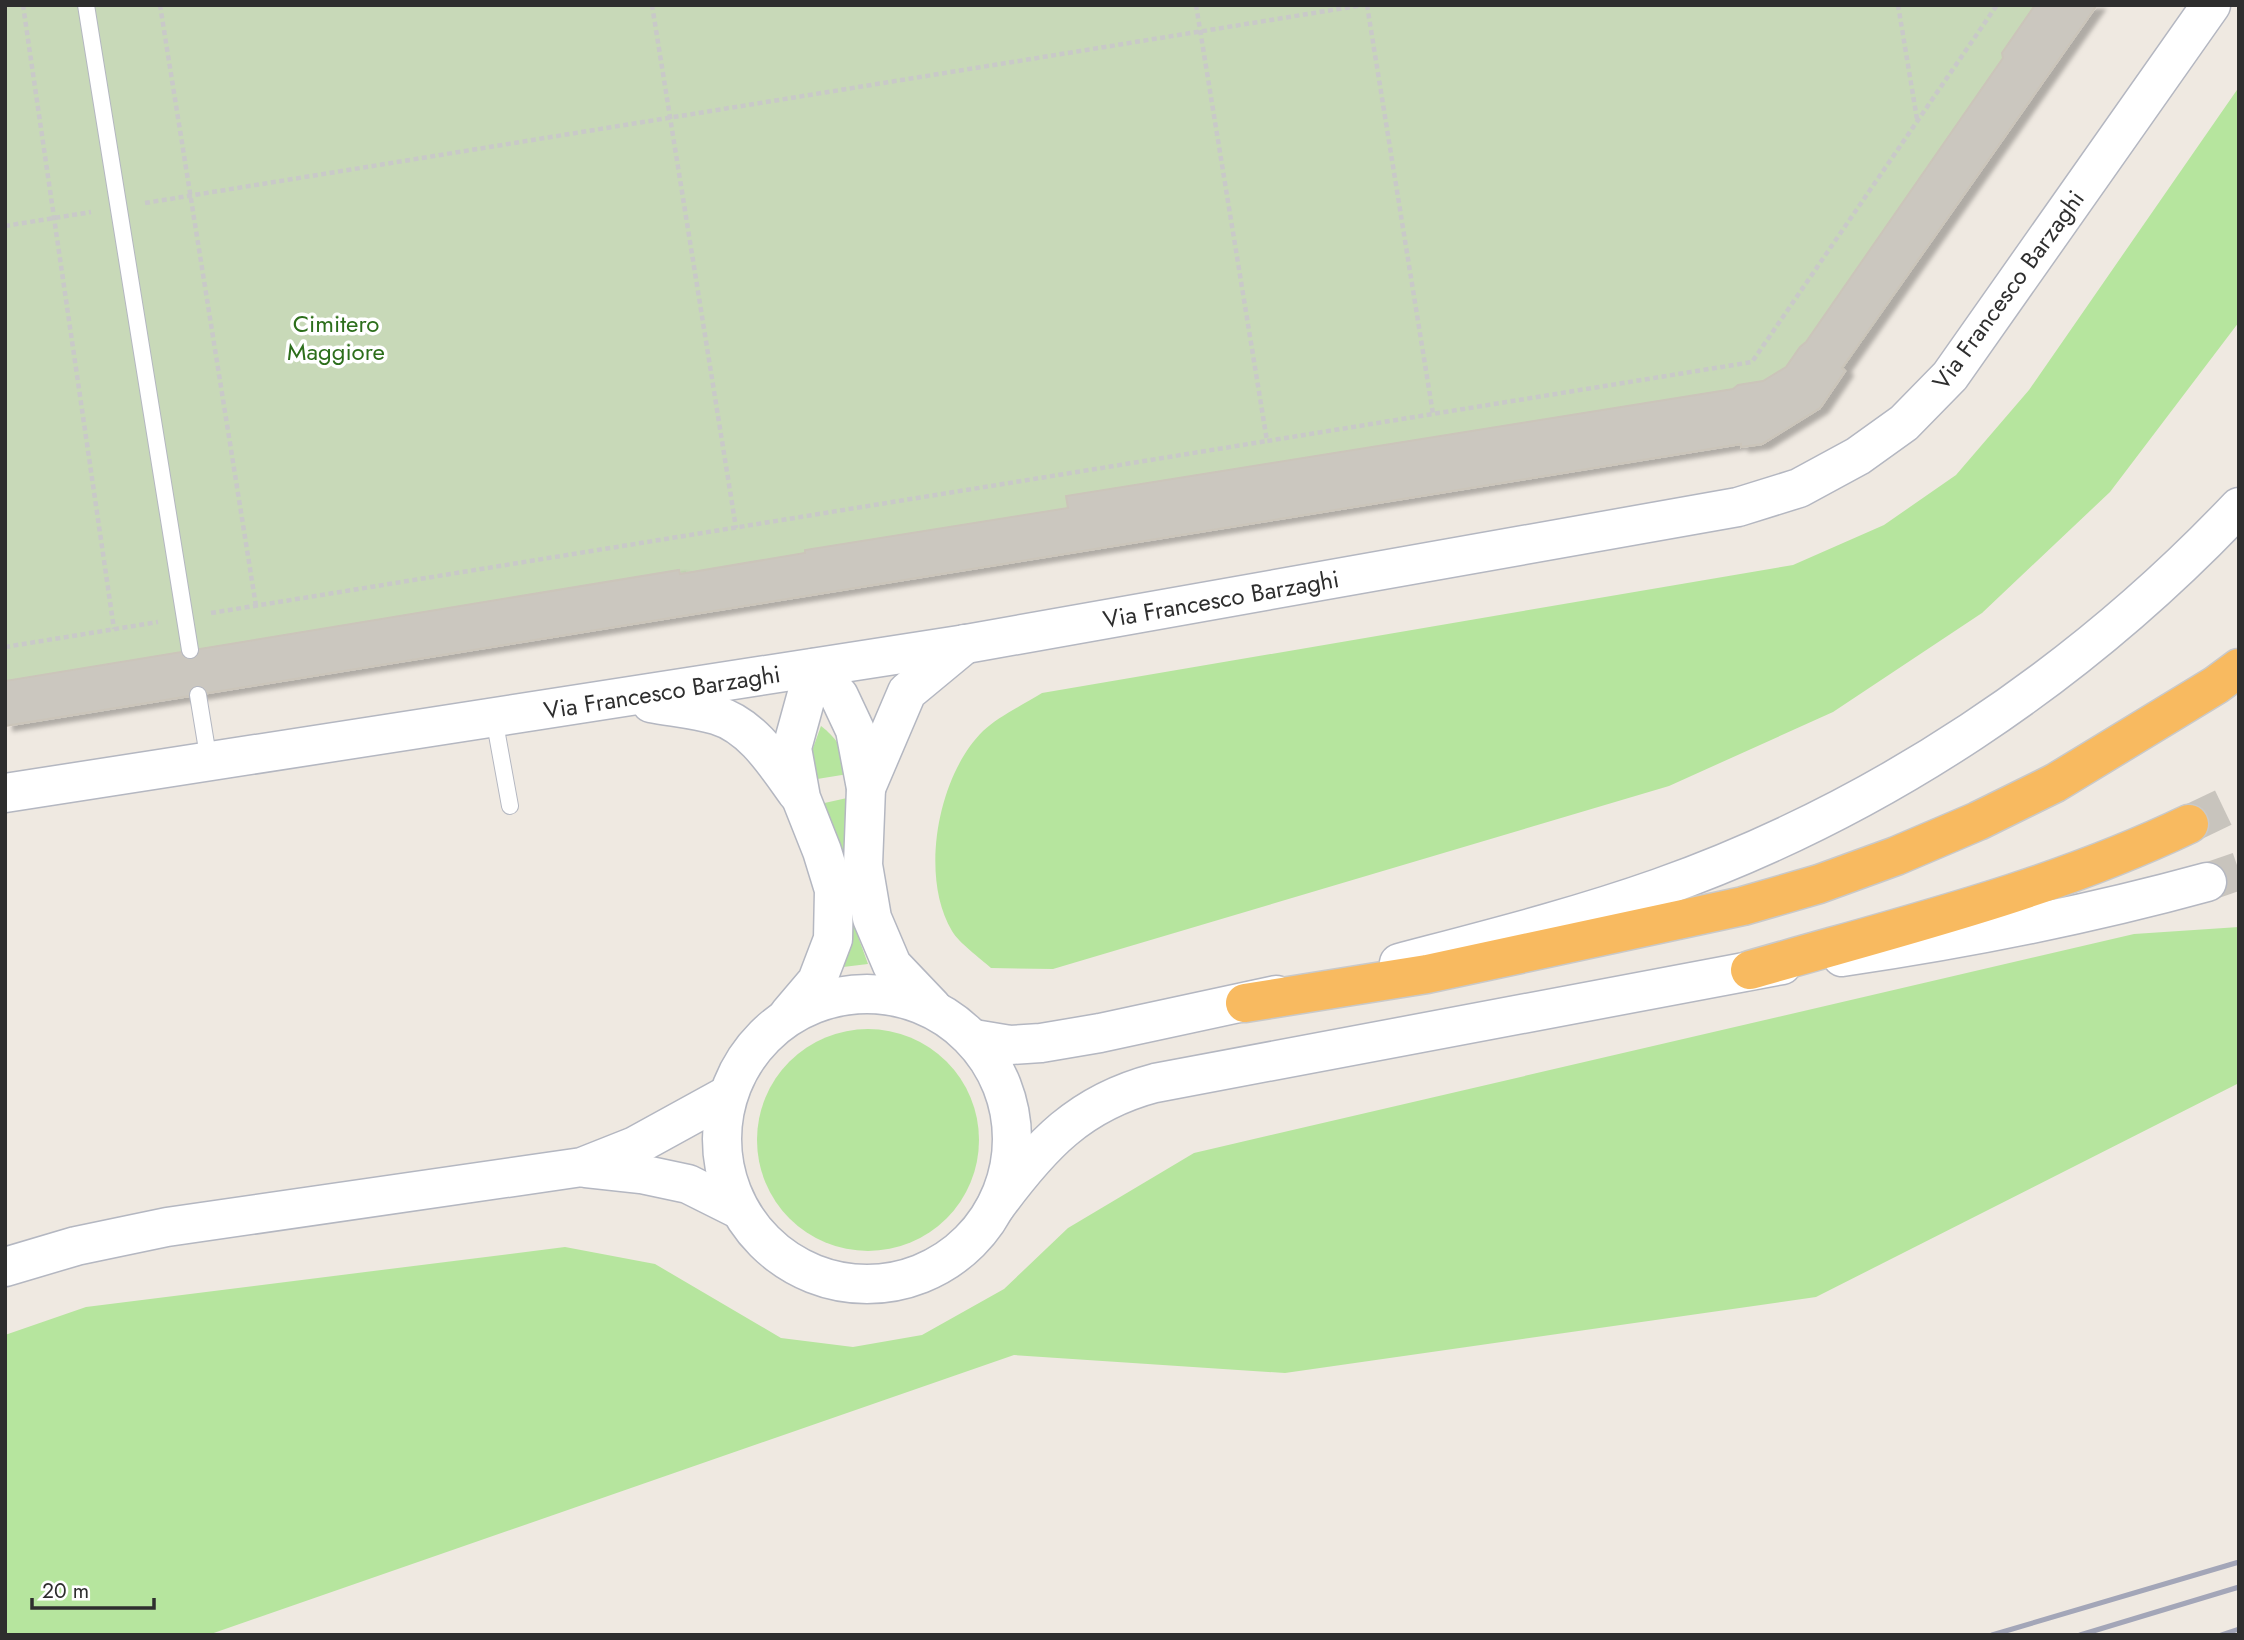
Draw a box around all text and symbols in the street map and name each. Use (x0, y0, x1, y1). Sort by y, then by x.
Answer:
street label: Via Francesco Barzaghi (1924, 183, 2092, 397)
park label: Cimitero Maggiore (287, 306, 385, 369)
street label: Via Francesco Barzaghi (1100, 561, 1342, 637)
street label: Via Francesco Barzaghi (541, 656, 783, 728)
scale bar (32, 1566, 154, 1610)
text: 20 m (42, 1576, 89, 1606)

